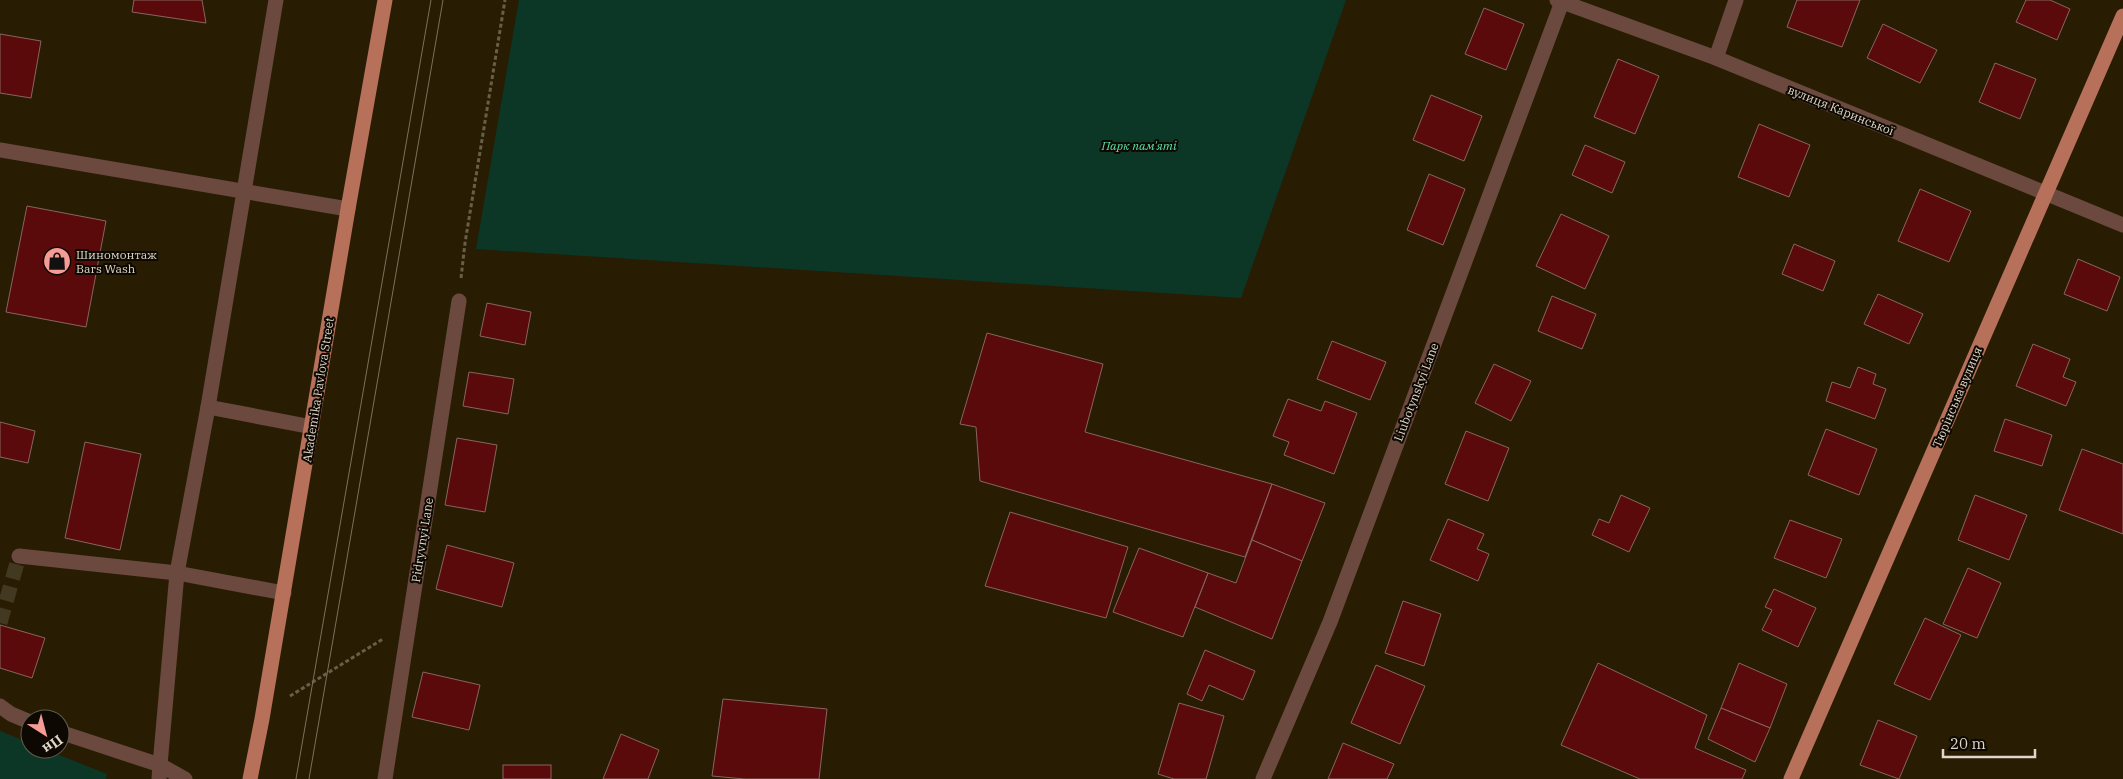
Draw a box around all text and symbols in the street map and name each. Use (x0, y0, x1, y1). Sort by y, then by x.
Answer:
street label: вулиця Каринської (1786, 82, 1897, 138)
park label: Парк пам'яті (1100, 138, 1177, 153)
shop icon: Шиномонтаж Bars Wash (42, 246, 72, 276)
place label: Шиномонтаж Bars Wash (76, 247, 157, 276)
street label: Akademika Pavlova Street (299, 316, 337, 464)
street label: Liubotynskyi Lane (1390, 341, 1442, 443)
street label: Тюрінська вулиця (1929, 344, 1985, 450)
street label: Pidryvnyi Lane (408, 497, 436, 583)
north arrow (20, 709, 70, 759)
scale bar (1943, 726, 2036, 758)
text: Пн (39, 731, 66, 758)
text: 20 m (1950, 734, 1986, 753)

